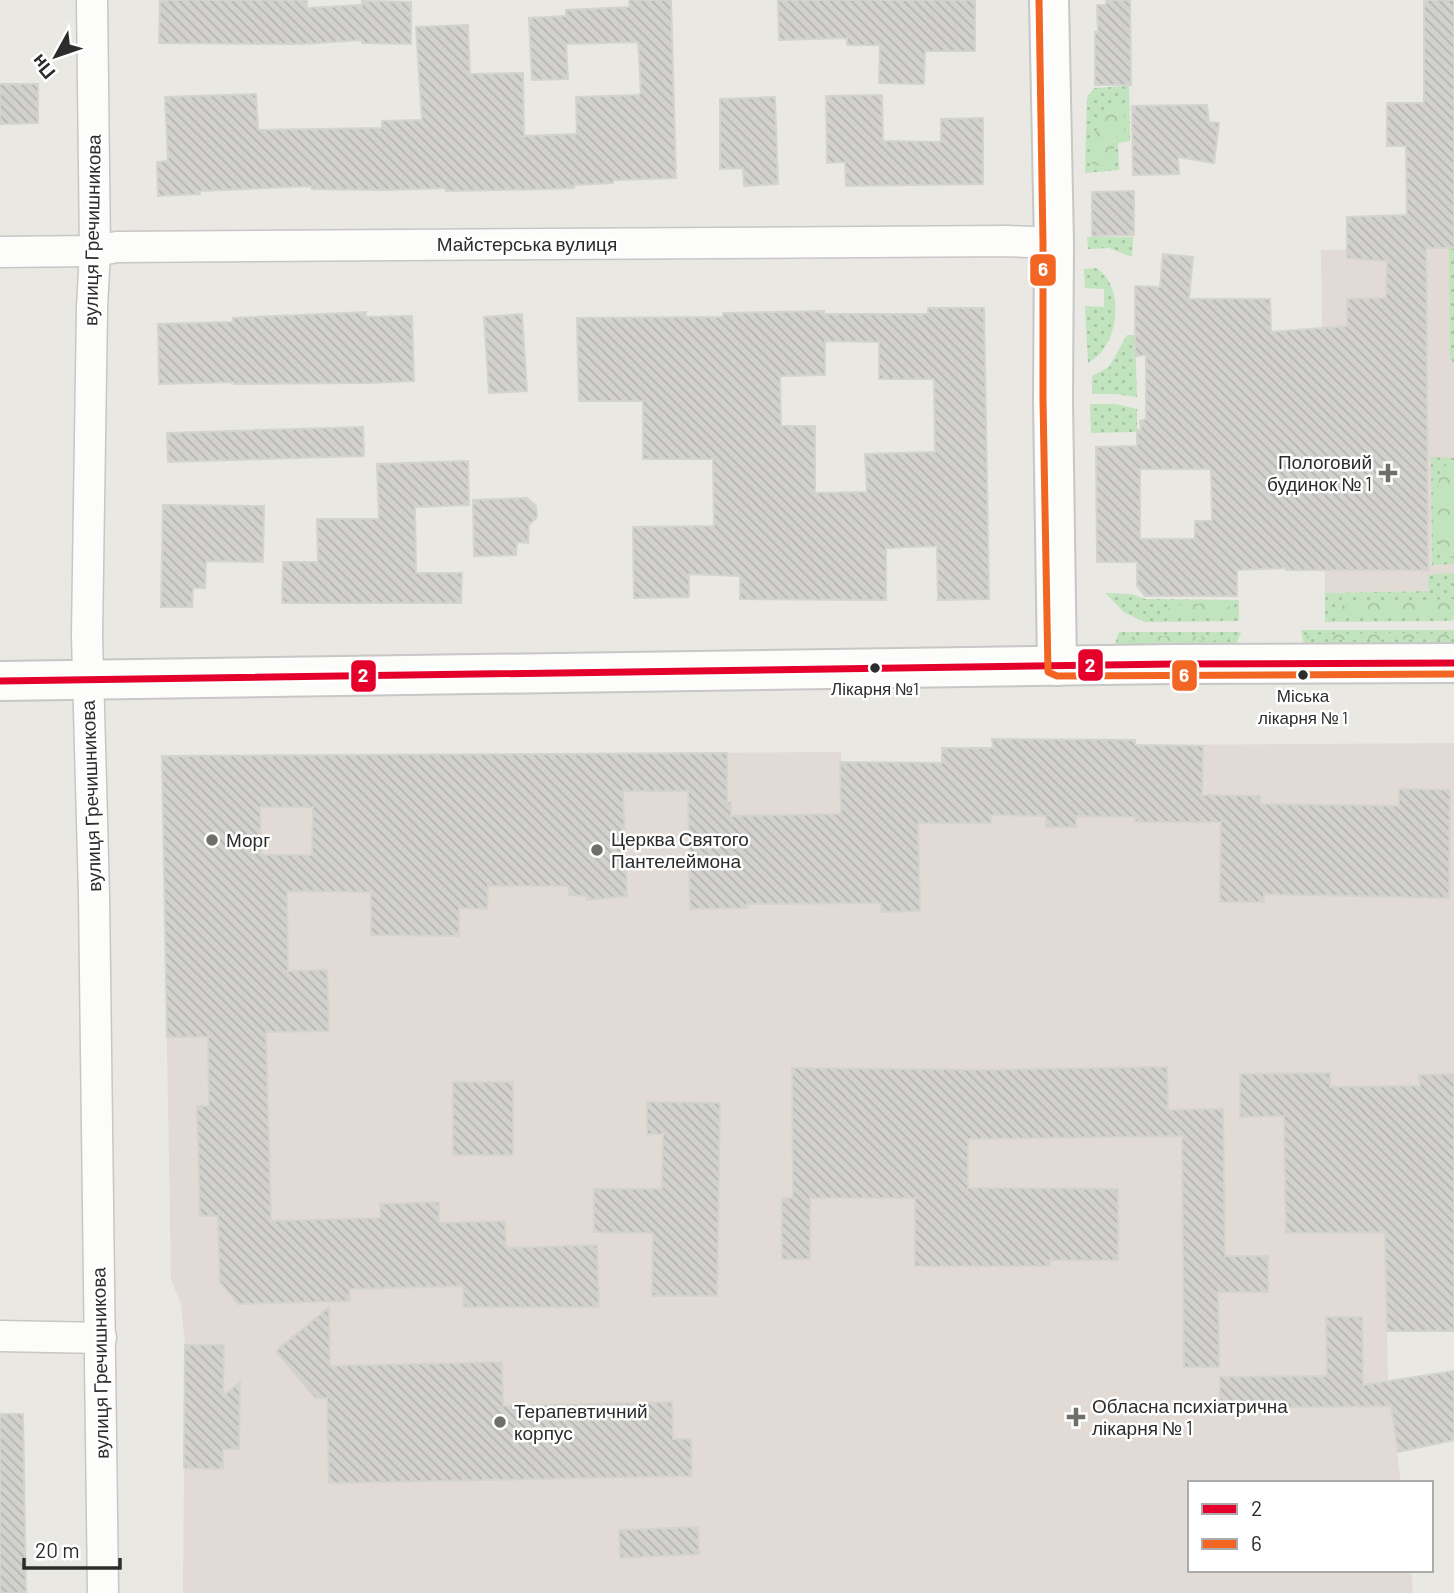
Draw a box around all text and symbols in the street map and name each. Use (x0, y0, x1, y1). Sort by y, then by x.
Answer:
north arrow (21, 21, 91, 91)
text: Пн (26, 50, 59, 84)
street label: вулиця Гречишникова (78, 134, 105, 326)
street label: Майстерська вулиця (437, 232, 617, 255)
line badge: 6 (1029, 253, 1057, 287)
text: 6 (1038, 257, 1048, 280)
place label: Пологовий будинок № 1 (1267, 450, 1372, 495)
marker: Пологовий будинок № 1 (1378, 463, 1398, 483)
line badge: 2 (1077, 648, 1104, 682)
text: 2 (1085, 653, 1095, 676)
line badge: 2 (350, 659, 377, 693)
line badge: 6 (1171, 659, 1198, 692)
marker: Лікарня №1 (868, 661, 882, 675)
text: 2 (358, 663, 368, 686)
text: 6 (1179, 663, 1189, 686)
marker: Міська лікарня № 1 (1296, 668, 1310, 682)
place label: Лікарня №1 (831, 678, 919, 698)
place label: Міська лікарня № 1 (1258, 685, 1348, 727)
street label: вулиця Гречишникова (76, 699, 105, 892)
place label: Церква Святого Пантелеймона (611, 827, 749, 872)
place label: Морг (226, 828, 270, 851)
marker: Морг (204, 832, 220, 848)
marker: Церква Святого Пантелеймона (589, 842, 605, 858)
street label: вулиця Гречишникова (86, 1267, 113, 1459)
place label: Обласна психіатрична лікарня № 1 (1092, 1394, 1288, 1439)
place label: Терапевтичний корпус (514, 1399, 648, 1444)
marker: Обласна психіатрична лікарня № 1 (1066, 1407, 1086, 1427)
marker: Терапевтичний корпус (492, 1414, 508, 1430)
legend (1188, 1481, 1433, 1572)
text: 2 (1251, 1495, 1262, 1520)
scale bar (24, 1526, 121, 1570)
text: 6 (1251, 1530, 1262, 1555)
text: 20 m (35, 1537, 80, 1562)

